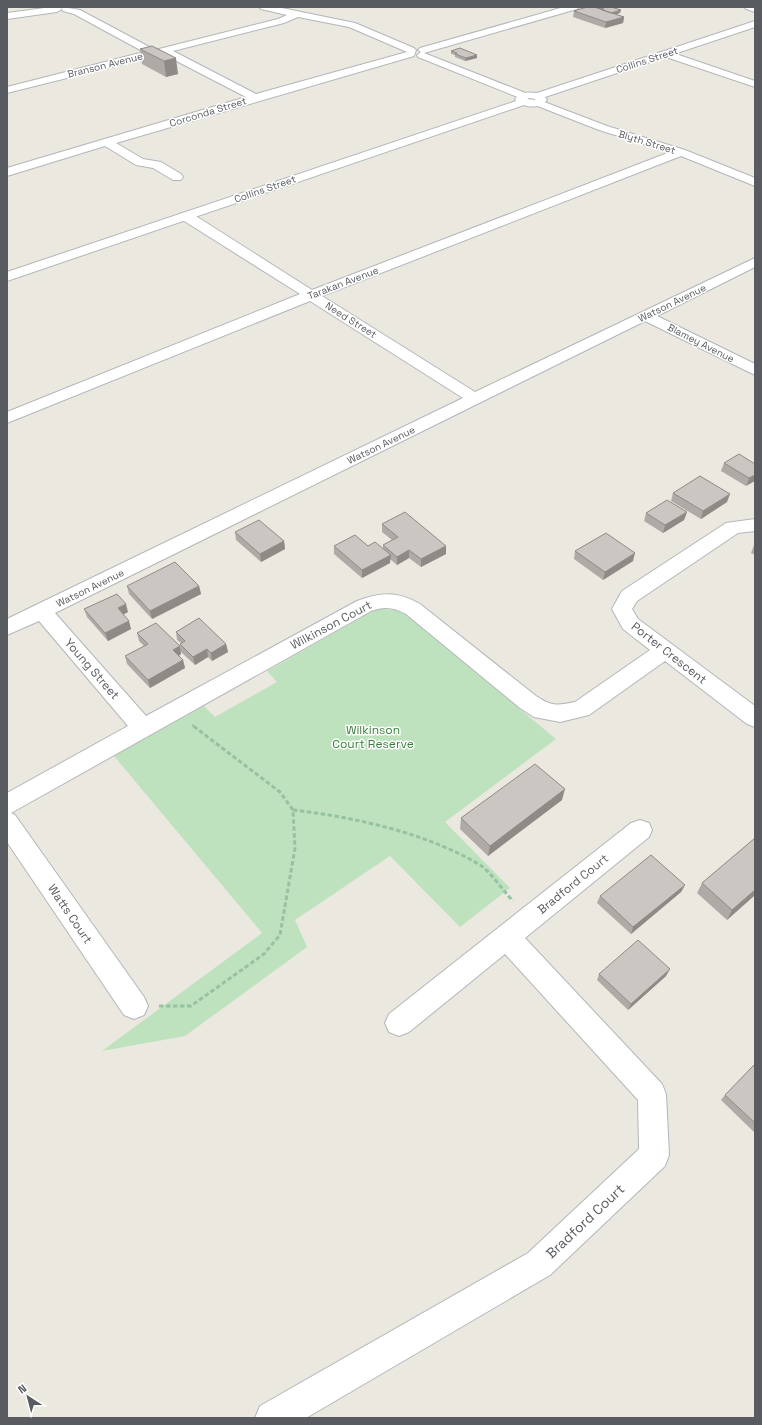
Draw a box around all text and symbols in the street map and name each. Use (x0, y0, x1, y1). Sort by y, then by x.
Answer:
street label: Collins Street (614, 44, 680, 76)
street label: Branson Avenue (66, 49, 144, 81)
street label: Corconda Street (168, 94, 248, 130)
street label: Blyth Street (617, 127, 678, 157)
street label: Collins Street (232, 172, 298, 206)
street label: Tarakan Avenue (306, 263, 380, 303)
street label: Watson Avenue (636, 281, 708, 325)
street label: Need Street (323, 299, 379, 341)
street label: Blamey Avenue (665, 321, 737, 365)
street label: Watson Avenue (345, 423, 417, 467)
street label: Watson Avenue (54, 566, 126, 610)
street label: Wilkinson Court (288, 597, 374, 653)
street label: Porter Crescent (628, 619, 710, 687)
street label: Young Street (61, 635, 123, 703)
park label: Wilkinson Court Reserve (332, 722, 414, 752)
street label: Bradford Court (534, 850, 612, 918)
street label: Watts Court (44, 881, 96, 947)
street label: Bradford Court (542, 1180, 628, 1262)
north arrow (8, 1377, 48, 1417)
text: N (15, 1381, 29, 1397)

